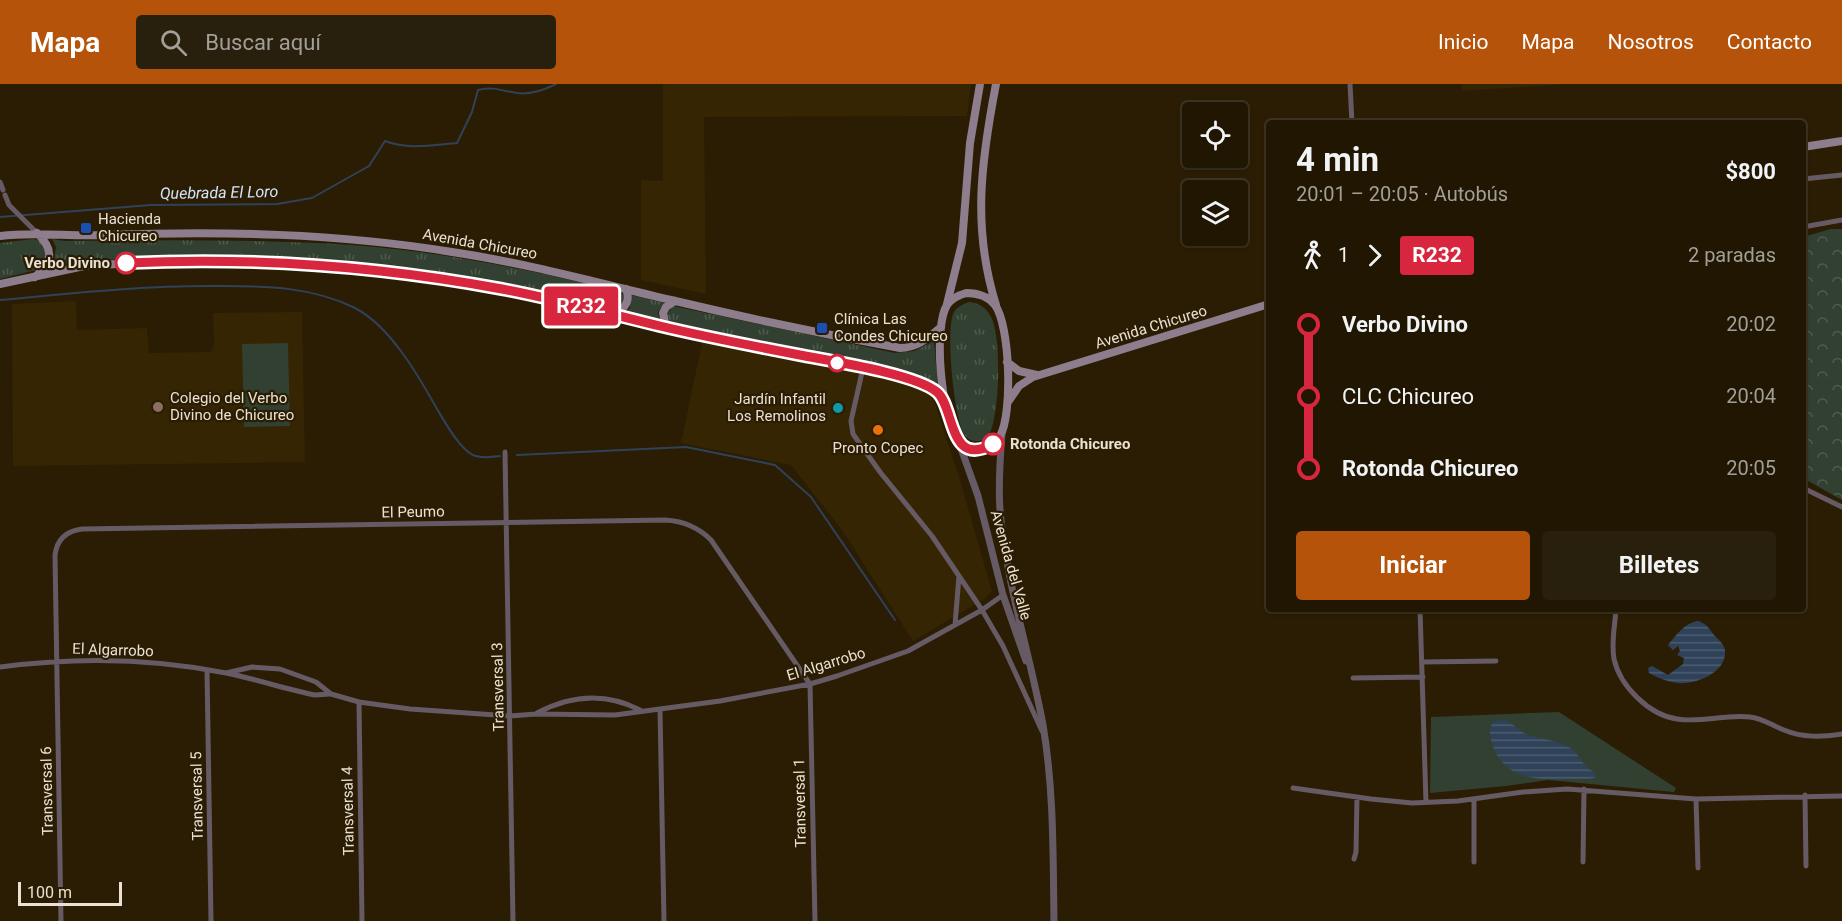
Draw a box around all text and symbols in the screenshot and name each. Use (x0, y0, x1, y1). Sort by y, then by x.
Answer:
search box (136, 15, 556, 69)
text: Mapa (30, 26, 100, 59)
icon: search (157, 26, 190, 59)
text: Buscar aquí (205, 30, 321, 55)
text: Inicio (1438, 30, 1488, 54)
text: Mapa (1521, 30, 1574, 54)
text: Nosotros (1607, 30, 1694, 54)
text: Contacto (1727, 30, 1812, 54)
map controls (1182, 102, 1248, 246)
button: locate (1182, 102, 1248, 168)
text: 4 min (1296, 140, 1379, 179)
text: $800 (1726, 159, 1776, 184)
button: layers (1182, 180, 1248, 246)
water label: Quebrada El Loro (160, 182, 279, 203)
text: 20:01 – 20:05 · Autobús (1296, 182, 1508, 206)
place label: Hacienda Chicureo (98, 210, 161, 245)
marker: Hacienda Chicureo (79, 221, 93, 235)
street label: Avenida Chicureo (421, 225, 539, 263)
icon: walk (1296, 239, 1329, 272)
icon: forward (1358, 239, 1391, 272)
text: 1 (1338, 243, 1349, 267)
text: R232 (1412, 243, 1462, 267)
text: 2 paradas (1688, 243, 1776, 267)
marker: Verbo Divino (115, 252, 137, 274)
place label: Verbo Divino (24, 254, 110, 272)
line badge: R232 (539, 286, 623, 326)
text: R232 (556, 294, 606, 318)
street label: Avenida Chicureo (1093, 301, 1209, 353)
place label: Clínica Las Condes Chicureo (834, 310, 948, 345)
text: Verbo Divino (1342, 312, 1468, 337)
text: 20:02 (1726, 312, 1776, 336)
marker: Clínica Las Condes Chicureo (815, 321, 829, 335)
unlabelled marker (828, 354, 846, 372)
text: CLC Chicureo (1342, 384, 1474, 409)
text: 20:04 (1726, 384, 1776, 408)
place label: Colegio del Verbo Divino de Chicureo (170, 389, 294, 424)
place label: Jardín Infantil Los Remolinos (727, 390, 826, 425)
marker: Colegio del Verbo Divino de Chicureo (151, 400, 165, 414)
marker: Jardín Infantil Los Remolinos (831, 401, 845, 415)
marker: Pronto Copec (871, 423, 885, 437)
marker: Rotonda Chicureo (982, 433, 1004, 455)
place label: Rotonda Chicureo (1010, 435, 1130, 453)
place label: Pronto Copec (833, 439, 924, 457)
text: Rotonda Chicureo (1342, 456, 1519, 481)
text: 20:05 (1726, 456, 1776, 480)
street label: El Peumo (381, 502, 445, 522)
street label: Avenida del Valle (987, 508, 1035, 622)
button: Iniciar (1296, 531, 1530, 600)
button: Billetes (1542, 531, 1776, 600)
street label: El Algarrobo (72, 640, 154, 660)
street label: Transversal 3 (488, 642, 508, 732)
street label: El Algarrobo (784, 643, 868, 685)
street label: Transversal 6 (37, 746, 57, 836)
street label: Transversal 5 (187, 751, 207, 841)
street label: Transversal 1 (790, 758, 810, 848)
street label: Transversal 4 (338, 766, 358, 856)
scale bar (18, 879, 122, 906)
text: 100 m (27, 883, 72, 902)

